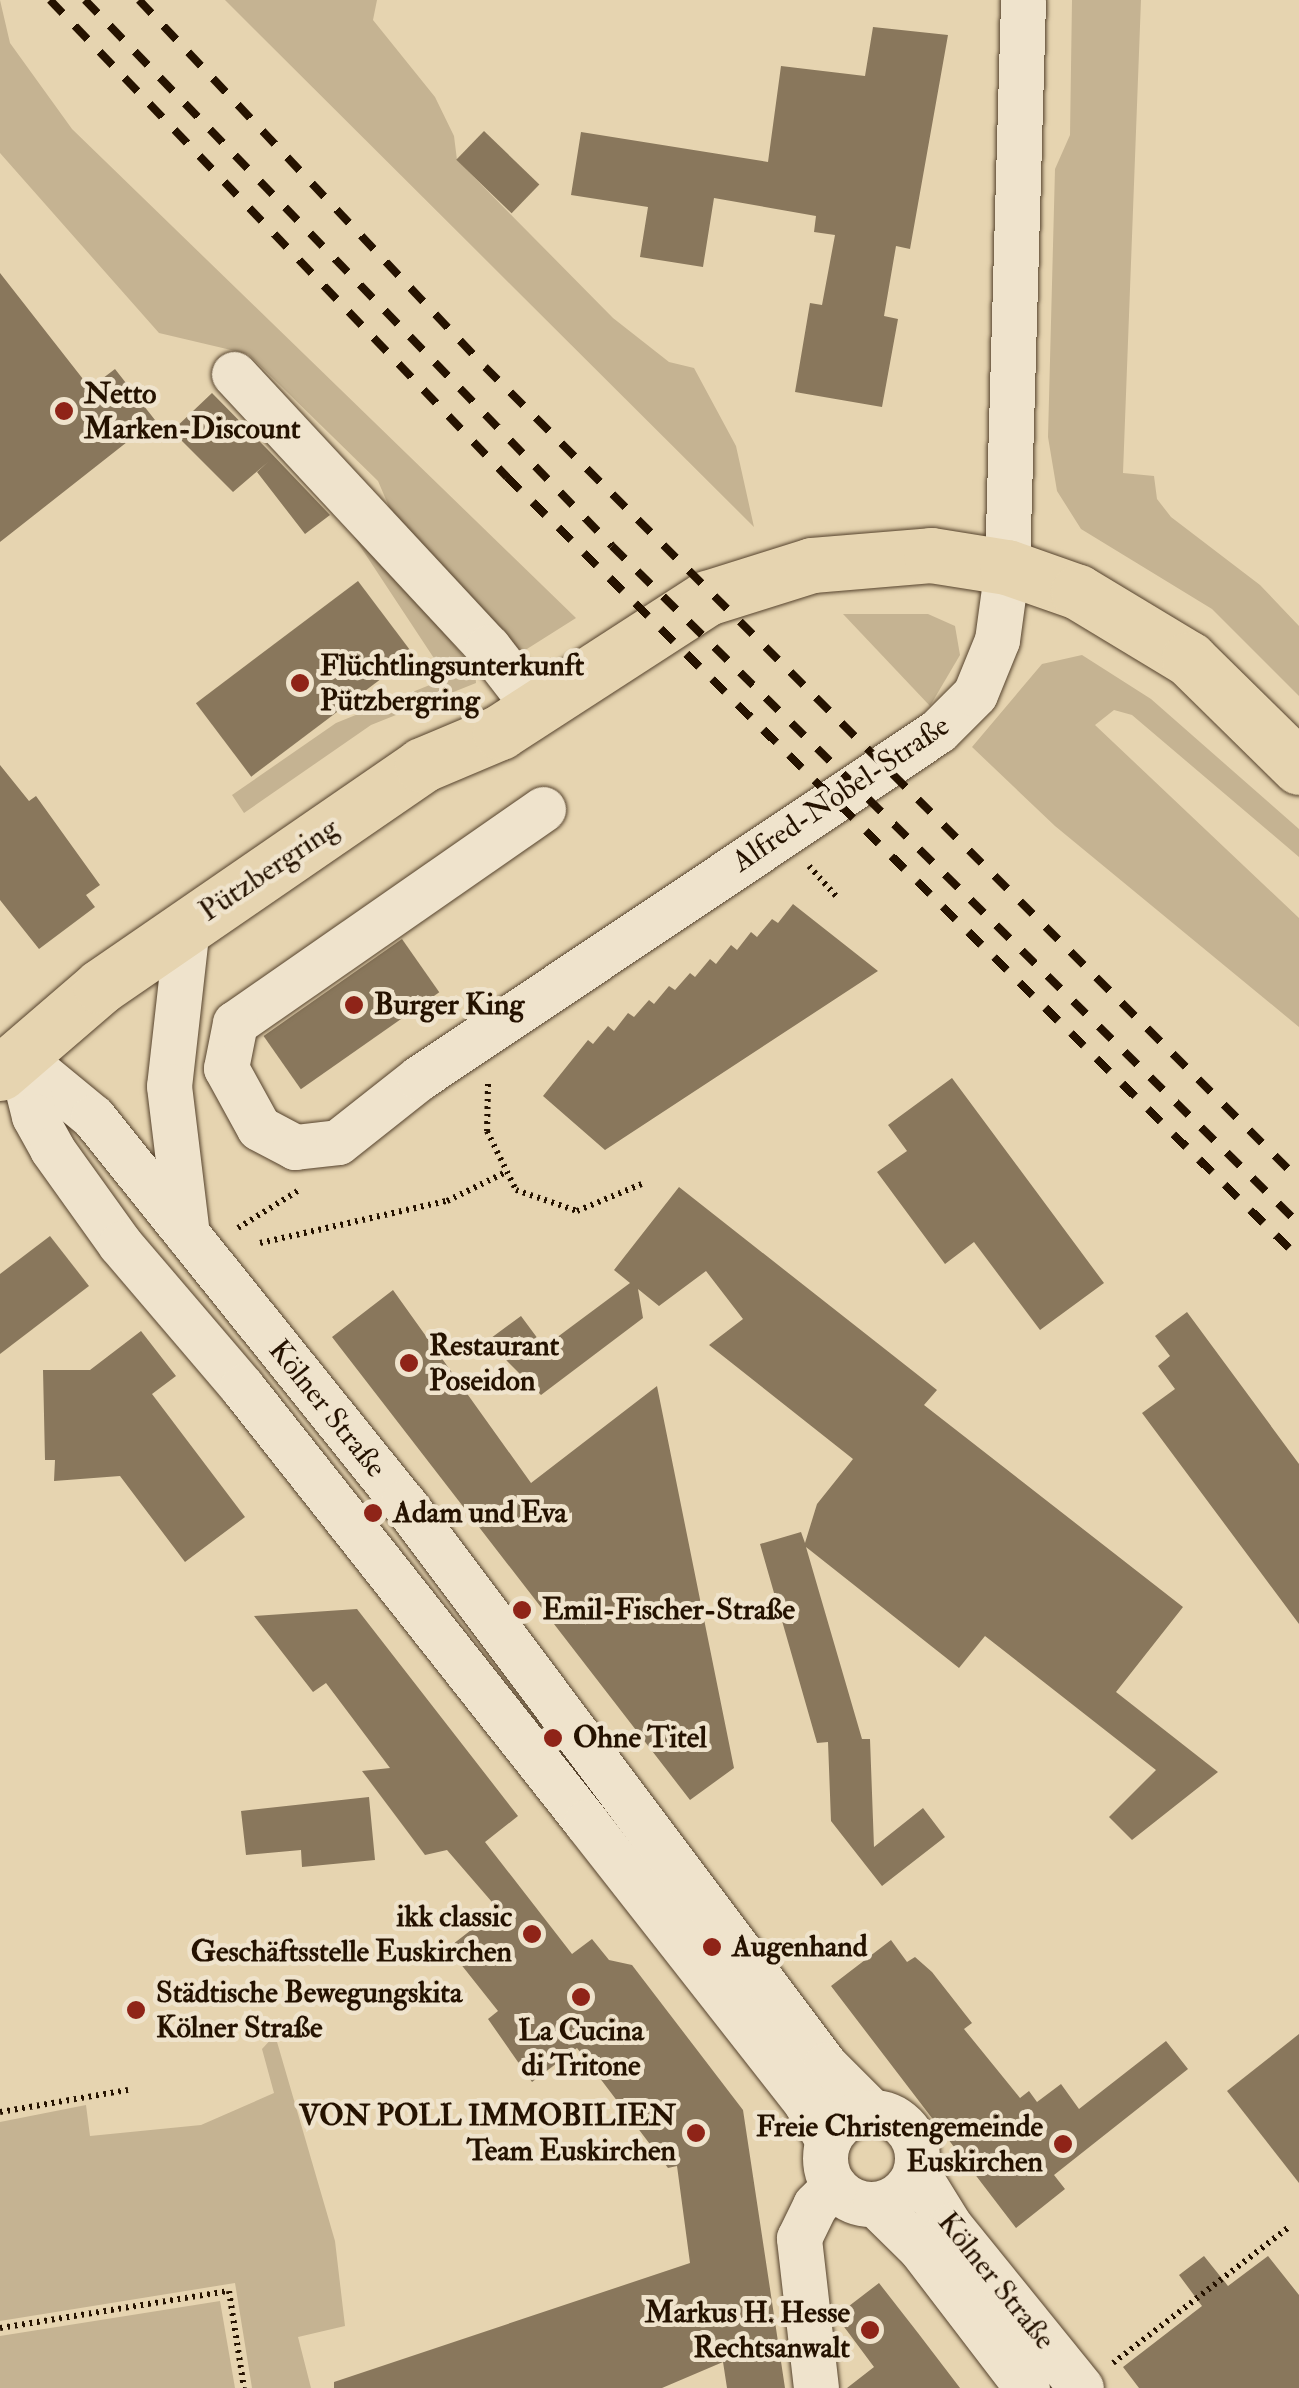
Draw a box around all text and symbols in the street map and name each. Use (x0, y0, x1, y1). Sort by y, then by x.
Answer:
place label: Netto Marken-Discount (84, 376, 301, 446)
marker: Netto Marken-Discount (53, 400, 75, 422)
place label: Flüchtlingsunterkunft Pützbergring (320, 648, 584, 718)
marker: Flüchtlingsunterkunft Pützbergring (289, 672, 311, 694)
street label: Alfred-Nobel-Straße (725, 708, 957, 880)
street label: Pützbergring (193, 810, 345, 930)
place label: Burger King (374, 987, 524, 1023)
marker: Burger King (343, 994, 365, 1016)
place label: Restaurant Poseidon (429, 1328, 559, 1398)
street label: Kölner Straße (261, 1333, 393, 1485)
marker: Restaurant Poseidon (398, 1352, 420, 1374)
place label: Adam und Eva (393, 1495, 567, 1531)
marker: Adam und Eva (362, 1502, 384, 1524)
place label: Emil-Fischer-Straße (542, 1592, 795, 1628)
marker: Emil-Fischer-Straße (511, 1599, 533, 1621)
place label: Ohne Titel (573, 1720, 707, 1756)
marker: Ohne Titel (542, 1727, 564, 1749)
place label: ikk classic Geschäftsstelle Euskirchen (191, 1899, 512, 1970)
marker: ikk classic Geschäftsstelle Euskirchen (521, 1923, 543, 1945)
place label: Augenhand (732, 1929, 867, 1965)
marker: Augenhand (701, 1936, 723, 1958)
place label: Städtische Bewegungskita Kölner Straße (156, 1975, 462, 2046)
marker: La Cucina di Tritone (570, 1986, 592, 2008)
marker: Städtische Bewegungskita Kölner Straße (125, 1999, 147, 2021)
place label: La Cucina di Tritone (518, 2013, 644, 2084)
place label: VON POLL IMMOBILIEN Team Euskirchen (299, 2098, 676, 2168)
place label: Freie Christengemeinde Euskirchen (756, 2109, 1043, 2180)
marker: VON POLL IMMOBILIEN Team Euskirchen (685, 2122, 707, 2144)
marker: Freie Christengemeinde Euskirchen (1052, 2133, 1074, 2155)
street label: Kölner Straße (930, 2205, 1062, 2357)
place label: Markus H. Hesse Rechtsanwalt (645, 2295, 850, 2366)
marker: Markus H. Hesse Rechtsanwalt (859, 2319, 881, 2341)

